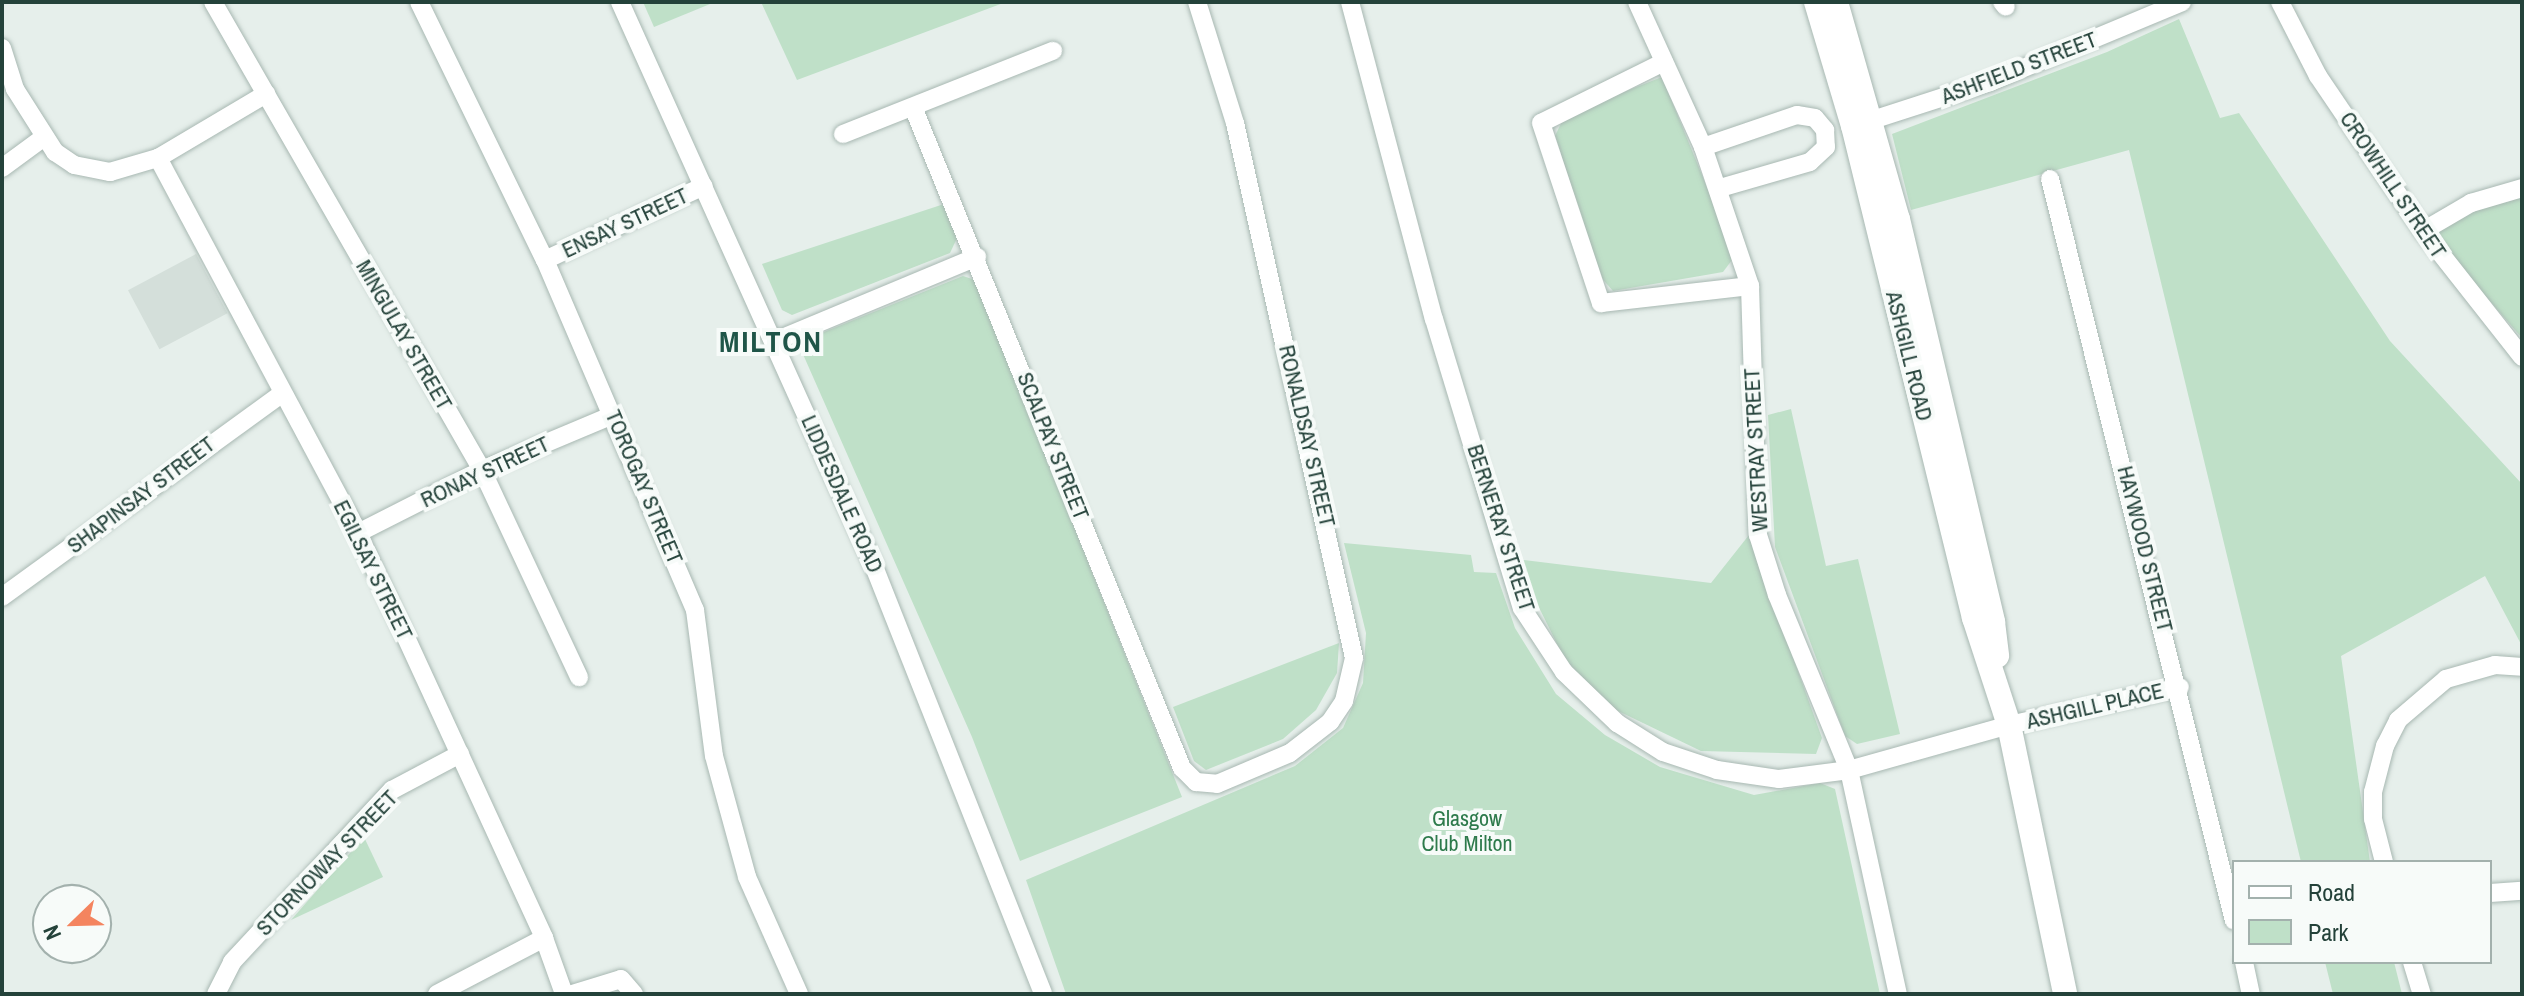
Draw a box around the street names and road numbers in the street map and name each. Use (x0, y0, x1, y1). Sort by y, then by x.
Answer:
street label: ASHFIELD STREET (1938, 26, 2100, 110)
street label: CROWHILL STREET (2334, 107, 2452, 263)
street label: ENSAY STREET (558, 182, 692, 264)
street label: MINGULAY STREET (350, 255, 458, 415)
street label: ASHGILL ROAD (1880, 288, 1938, 424)
street label: RONALDSAY STREET (1273, 342, 1341, 530)
street label: WESTRAY STREET (1739, 367, 1773, 533)
street label: SCALPAY STREET (1011, 368, 1095, 524)
street label: TOROGAY STREET (600, 406, 688, 568)
street label: LIDDESDALE ROAD (795, 411, 889, 577)
street label: SHAPINSAY STREET (62, 431, 220, 559)
street label: RONAY STREET (416, 431, 554, 513)
street label: BERNERAY STREET (1462, 441, 1540, 615)
street label: HAYWOOD STREET (2112, 463, 2178, 635)
street label: EGILSAY STREET (328, 496, 418, 644)
street label: ASHGILL PLACE (2024, 677, 2166, 735)
street label: STORNOWAY STREET (251, 785, 403, 941)

